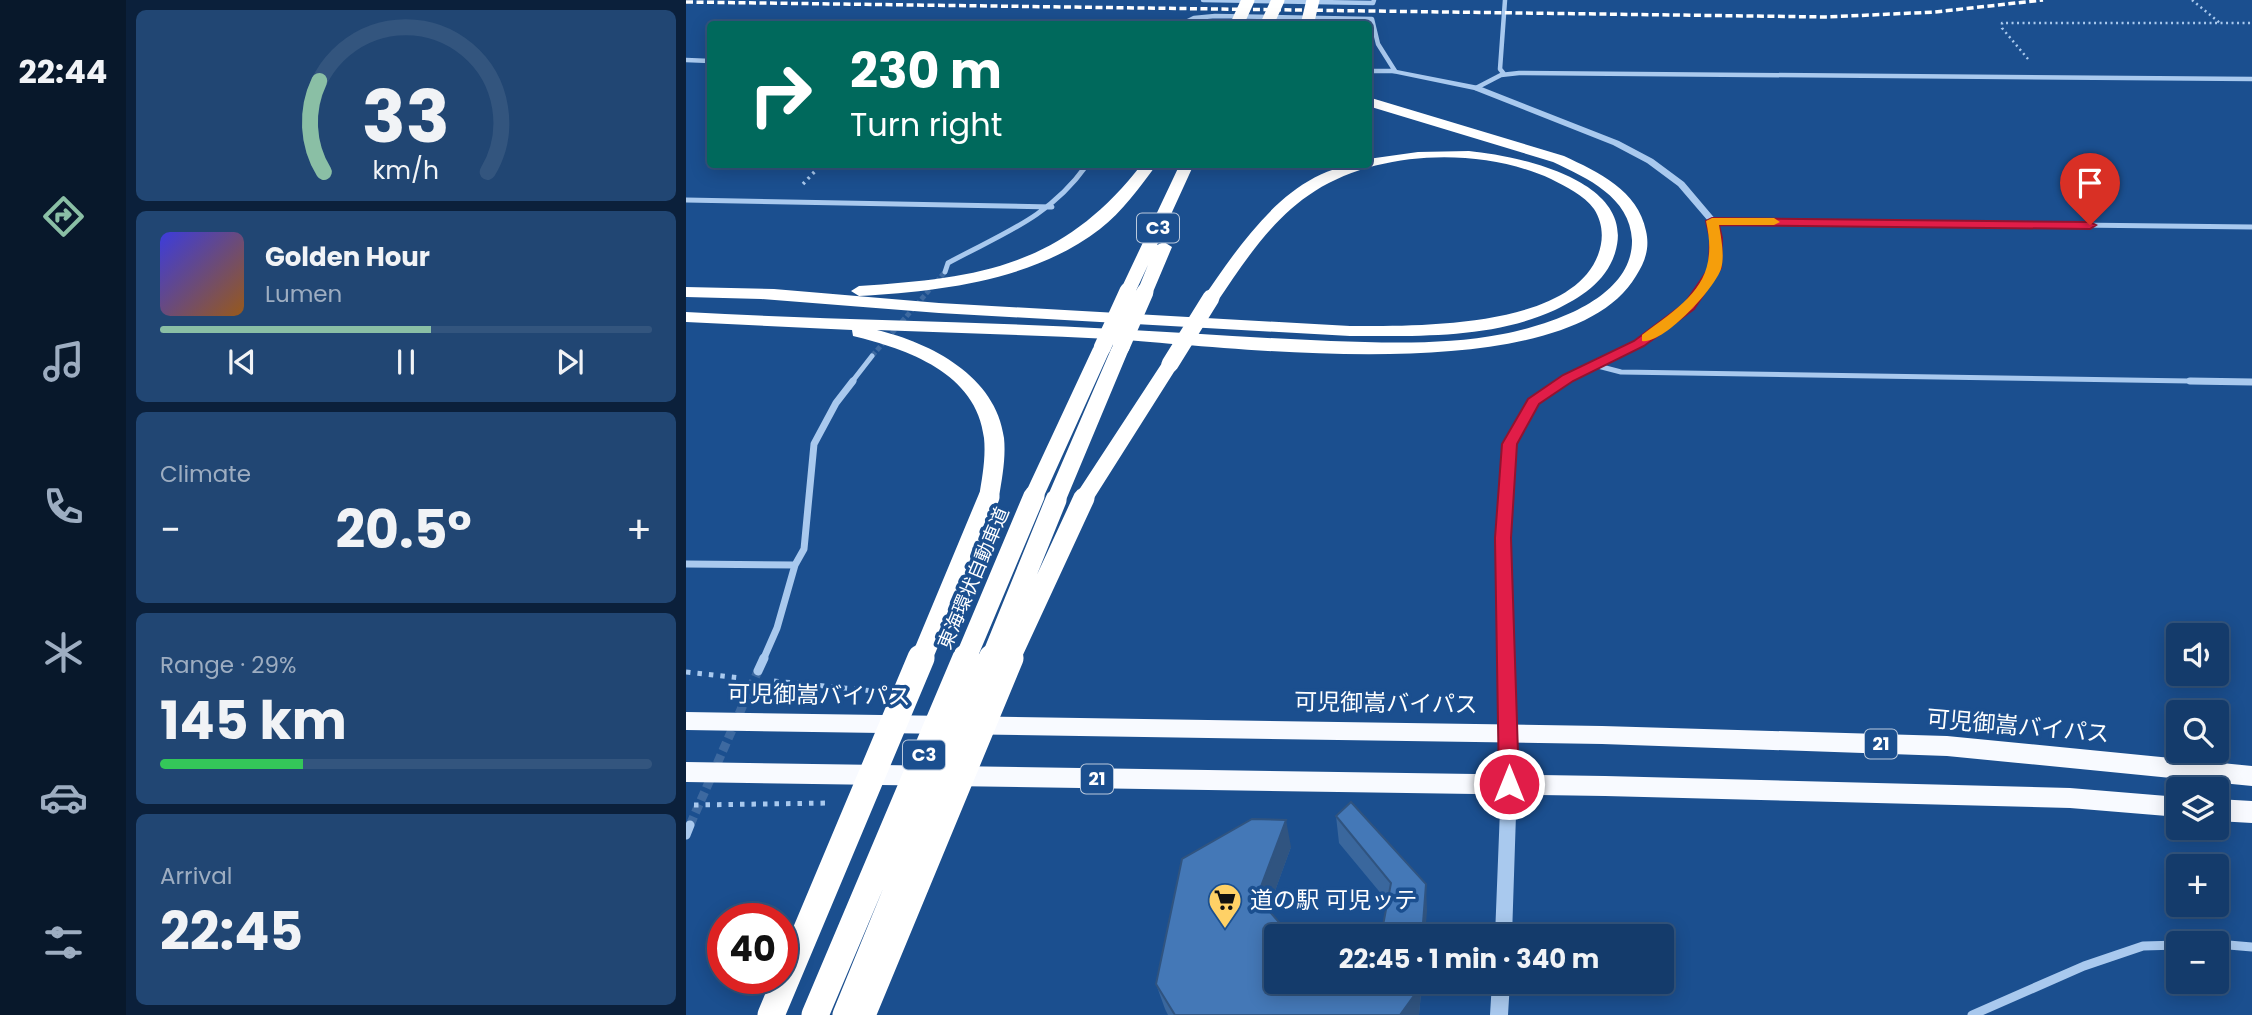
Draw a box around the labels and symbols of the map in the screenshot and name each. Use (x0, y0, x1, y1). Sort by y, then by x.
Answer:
pin (2060, 153, 2120, 225)
road number: C3 (1137, 213, 1179, 242)
street label: 東海環状自動車道 (931, 503, 1016, 653)
street label: 可児御嵩バイパス (727, 677, 911, 713)
street label: 可児御嵩バイパス (1294, 685, 1478, 721)
street label: 可児御嵩バイパス (1925, 702, 2111, 750)
road number: 21 (1865, 730, 1897, 758)
road number: C3 (903, 740, 945, 770)
position arrow (1472, 747, 1546, 821)
road number: 21 (1081, 764, 1113, 794)
supermarket icon: 道の駅 可児ッテ (1206, 881, 1244, 930)
place label: 道の駅 可児ッテ (1250, 884, 1417, 916)
speed limit sign: 40 (707, 903, 798, 994)

